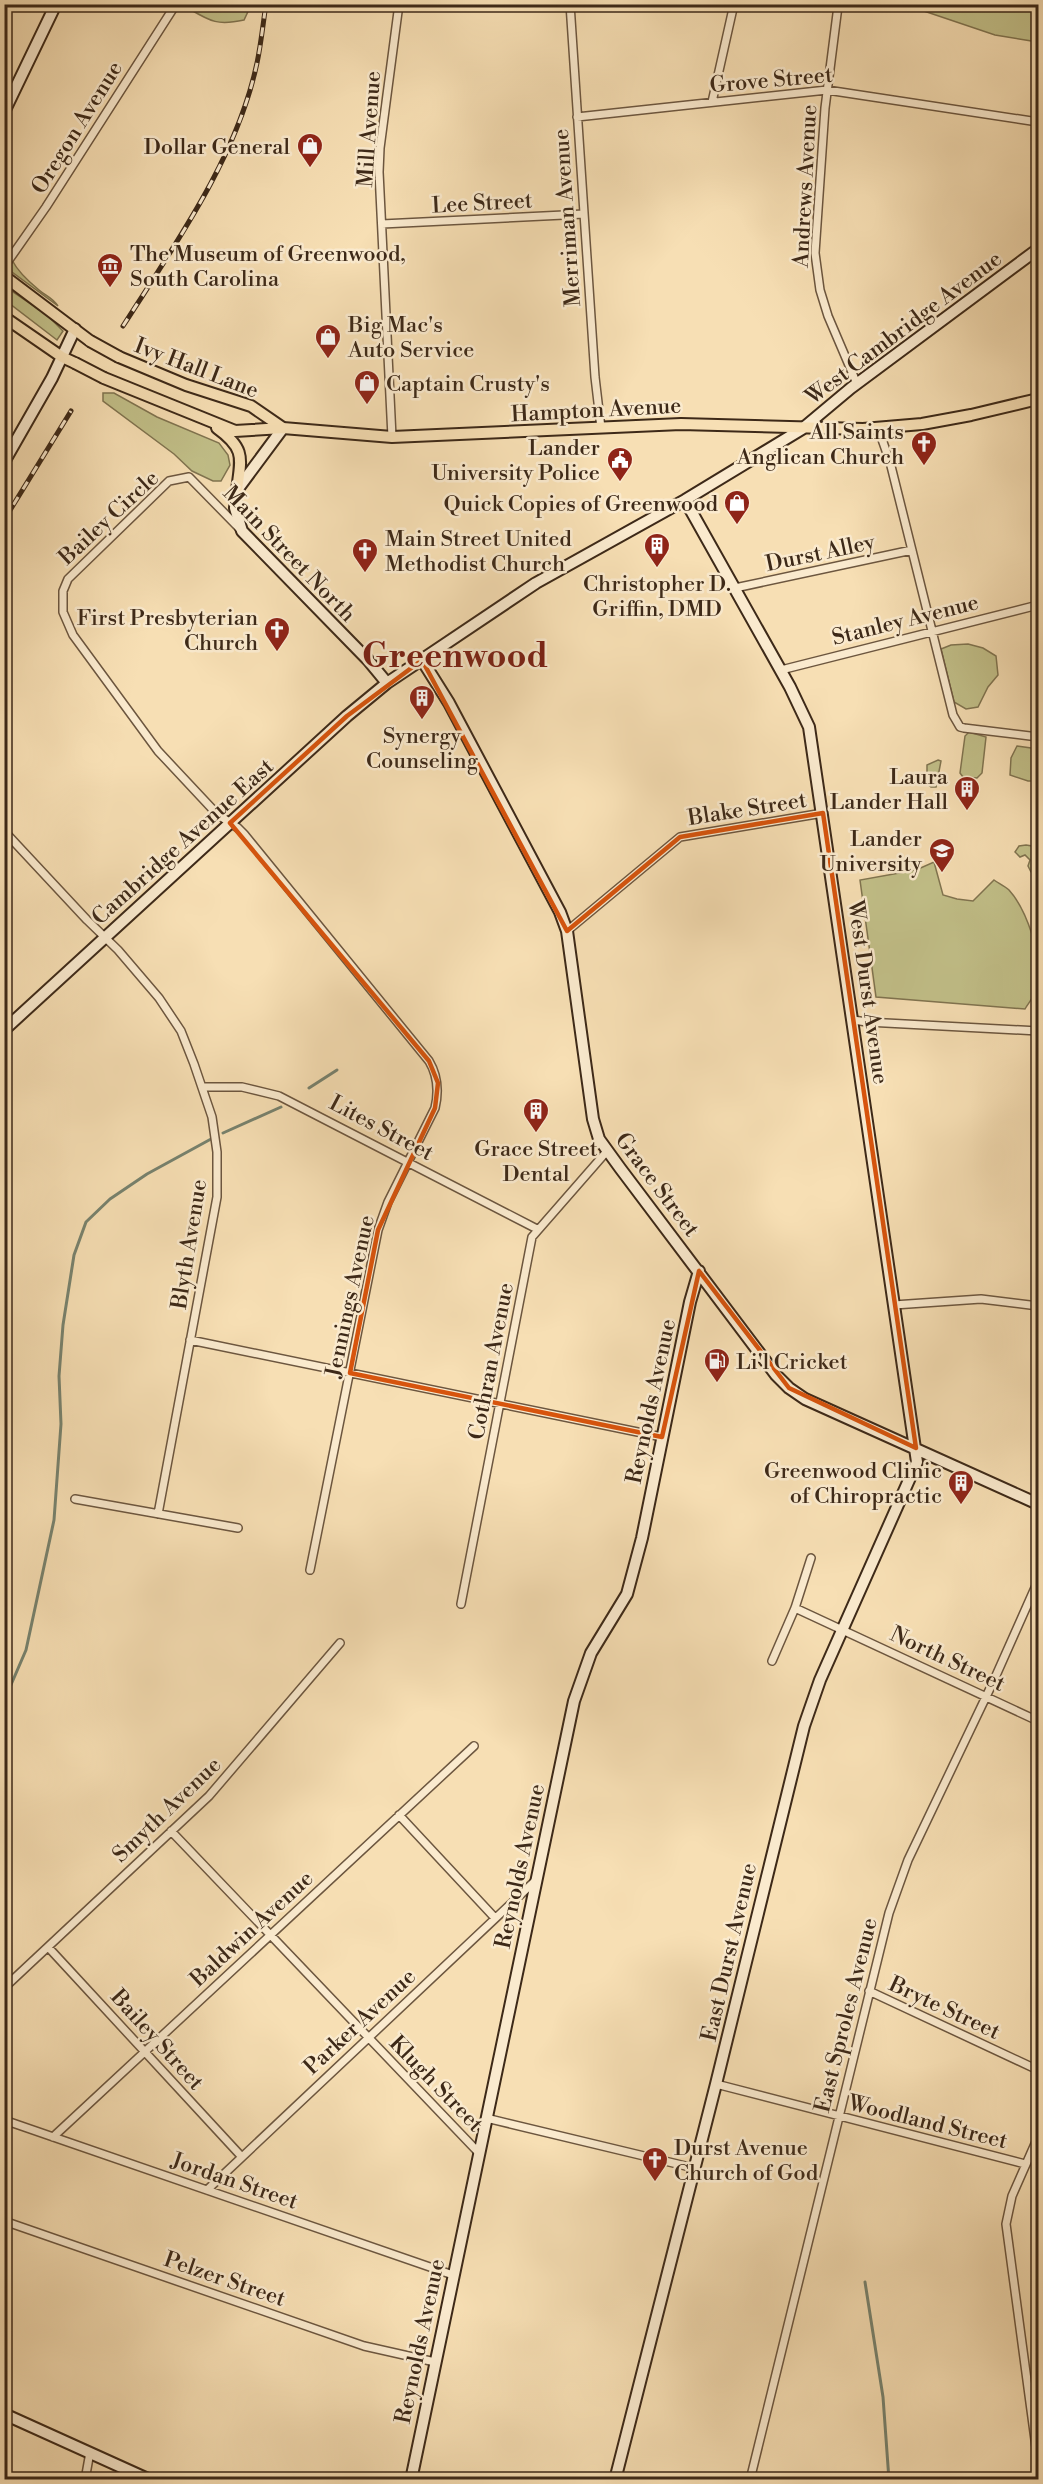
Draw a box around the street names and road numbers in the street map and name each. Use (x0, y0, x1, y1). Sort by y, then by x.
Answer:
street label: Oregon Avenue (26, 56, 129, 199)
street label: Grove Street (708, 62, 834, 99)
street label: Mill Avenue (352, 70, 387, 188)
street label: Andrews Avenue (788, 104, 823, 269)
street label: Merriman Avenue (548, 128, 587, 308)
street label: Lee Street (431, 187, 533, 220)
street label: West Cambridge Avenue (800, 246, 1007, 411)
street label: Ivy Hall Lane (131, 332, 262, 404)
street label: Hampton Avenue (510, 393, 682, 428)
street label: Bailey Circle (53, 465, 165, 572)
street label: Main Street North (217, 480, 361, 628)
street label: Durst Alley (763, 529, 878, 578)
street label: Stanley Avenue (829, 589, 982, 652)
street label: Cambridge Avenue East (86, 753, 280, 931)
street label: Blake Street (685, 787, 809, 832)
street label: West Durst Avenue (841, 897, 894, 1086)
street label: Lites Street (325, 1090, 438, 1167)
street label: Grace Street (609, 1128, 705, 1242)
street label: Blyth Avenue (166, 1177, 213, 1312)
street label: Jennings Avenue (320, 1213, 381, 1381)
street label: Cothran Avenue (463, 1281, 520, 1442)
street label: Reynolds Avenue (621, 1316, 682, 1486)
street label: North Street (885, 1621, 1009, 1698)
street label: Smyth Avenue (107, 1752, 227, 1869)
street label: Reynolds Avenue (490, 1781, 551, 1951)
street label: East Durst Avenue (696, 1861, 763, 2044)
street label: Baldwin Avenue (184, 1865, 319, 1994)
street label: East Sproles Avenue (809, 1915, 884, 2116)
street label: Parker Avenue (298, 1963, 422, 2081)
street label: Bryte Street (884, 1970, 1004, 2046)
street label: Bailey Street (104, 1983, 209, 2096)
street label: Klugh Street (383, 2030, 489, 2138)
street label: Woodland Street (844, 2089, 1010, 2155)
street label: Jordan Street (167, 2147, 302, 2216)
street label: Pelzer Street (160, 2246, 289, 2313)
street label: Reynolds Avenue (390, 2256, 451, 2426)

